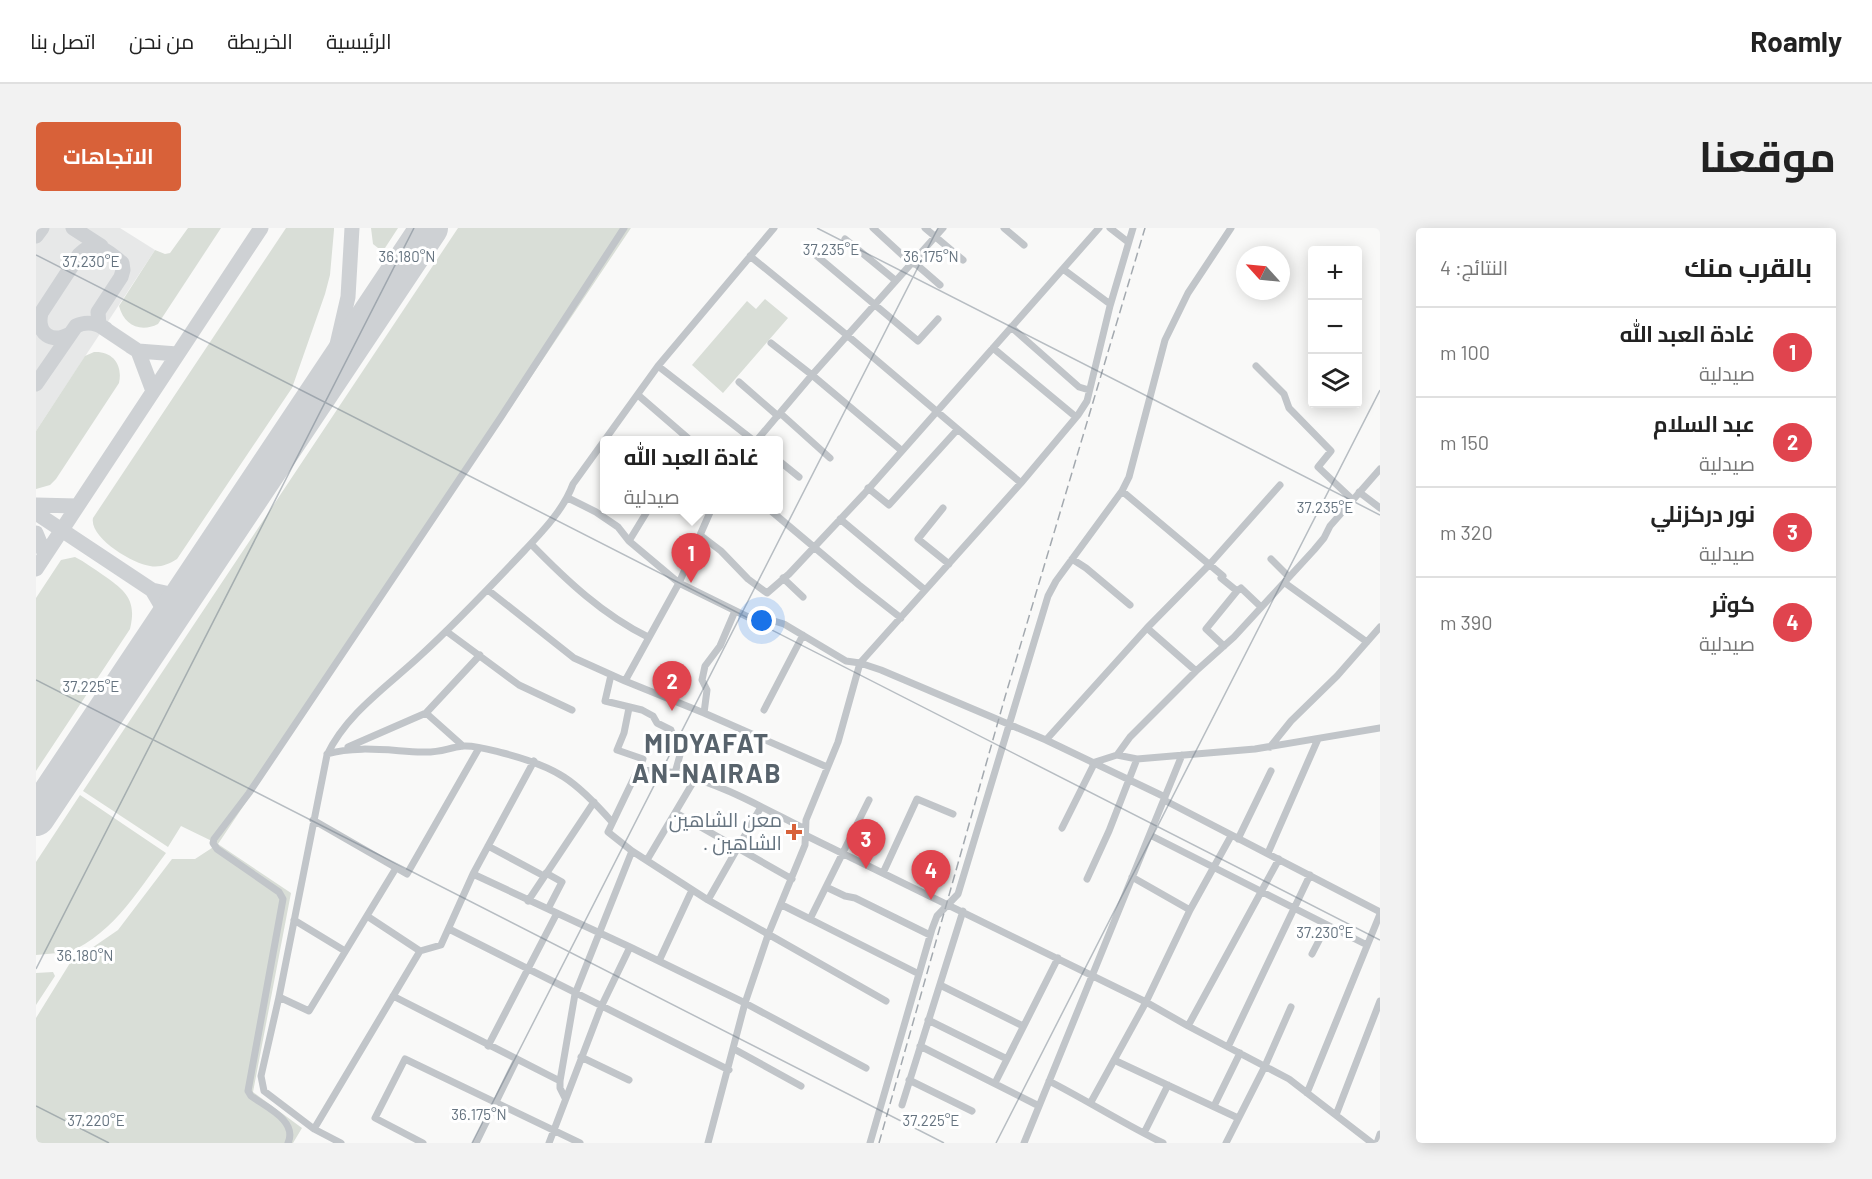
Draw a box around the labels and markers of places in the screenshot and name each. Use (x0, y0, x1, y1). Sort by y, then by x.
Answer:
pin: 1 (672, 534, 710, 583)
pin: 2 (652, 662, 692, 711)
place label: معن الشاهين . الشاهين (669, 807, 782, 856)
pin: 3 (846, 820, 886, 869)
marker: معن الشاهين . الشاهين (787, 825, 801, 839)
pin: 4 (912, 850, 950, 900)

